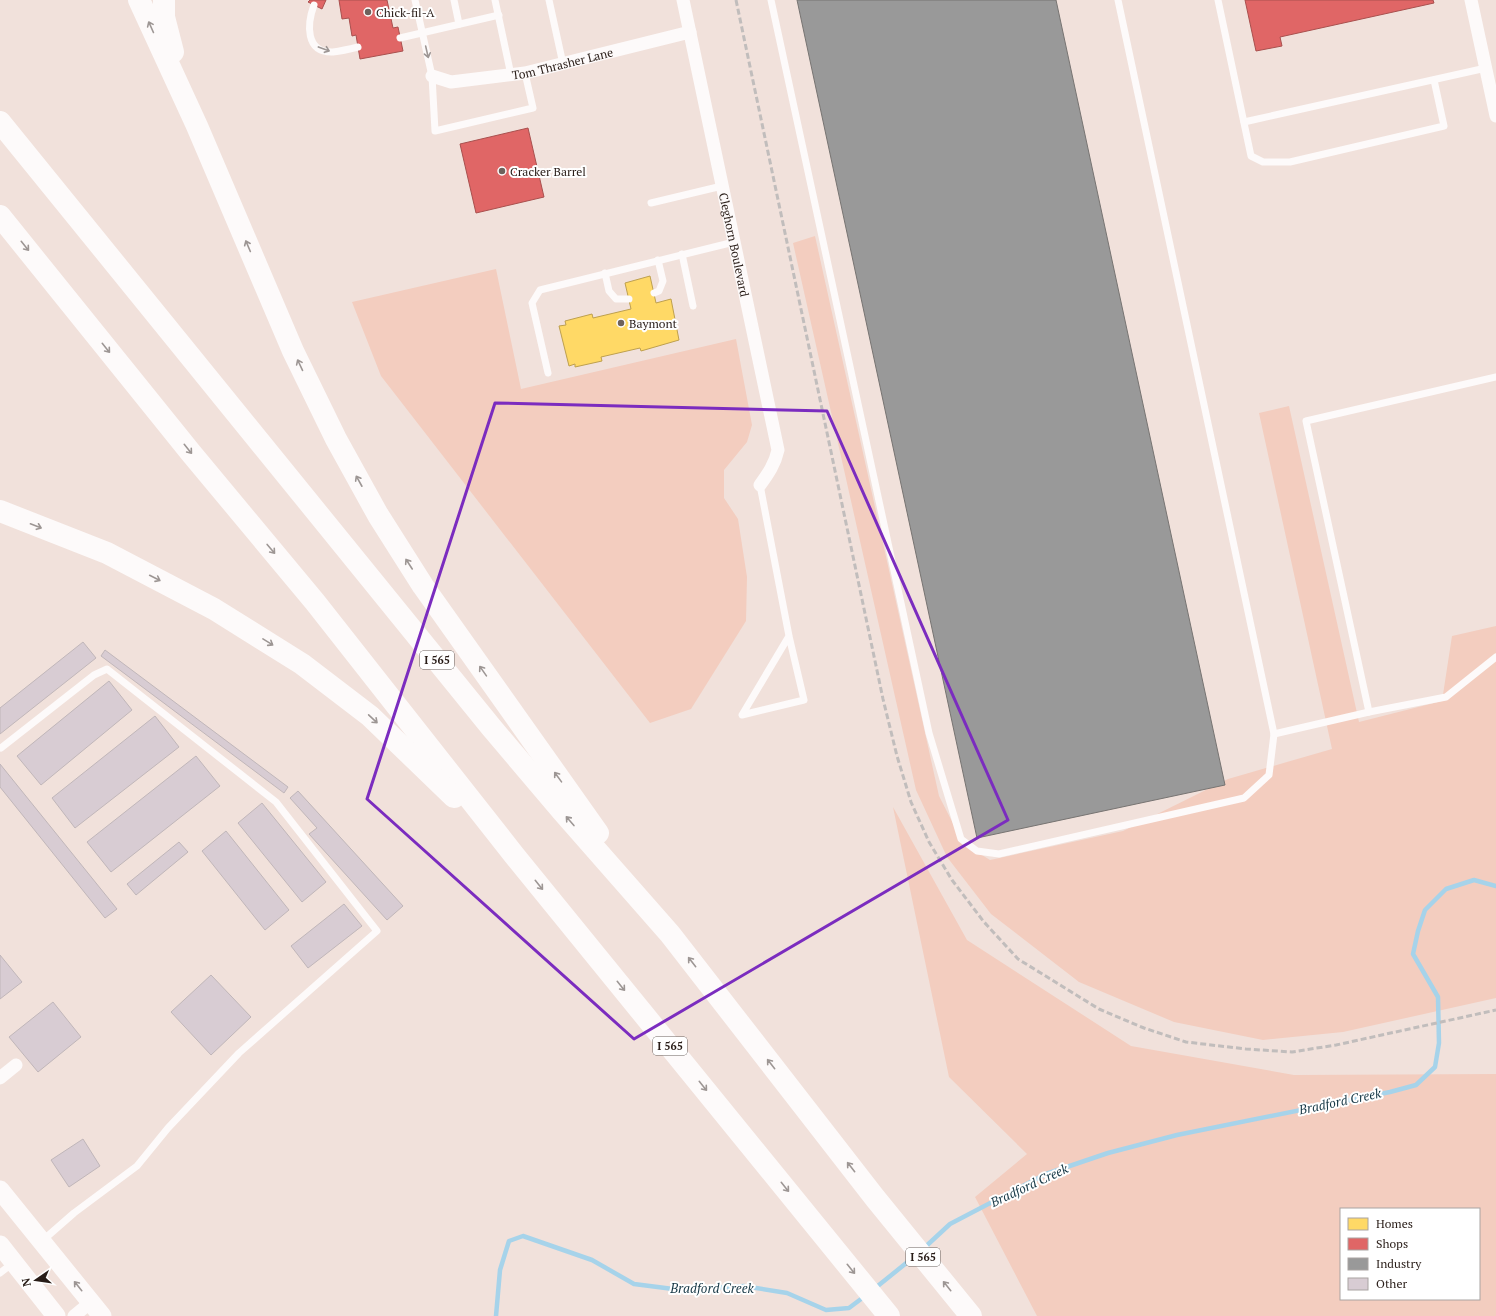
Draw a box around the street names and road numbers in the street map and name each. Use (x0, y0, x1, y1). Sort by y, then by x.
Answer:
street label: Tom Thrasher Lane (511, 44, 614, 82)
street label: Cleghorn Boulevard (716, 191, 753, 298)
road number: I 565 (420, 651, 454, 669)
road number: I 565 (653, 1037, 687, 1055)
road number: I 565 (906, 1248, 940, 1266)

